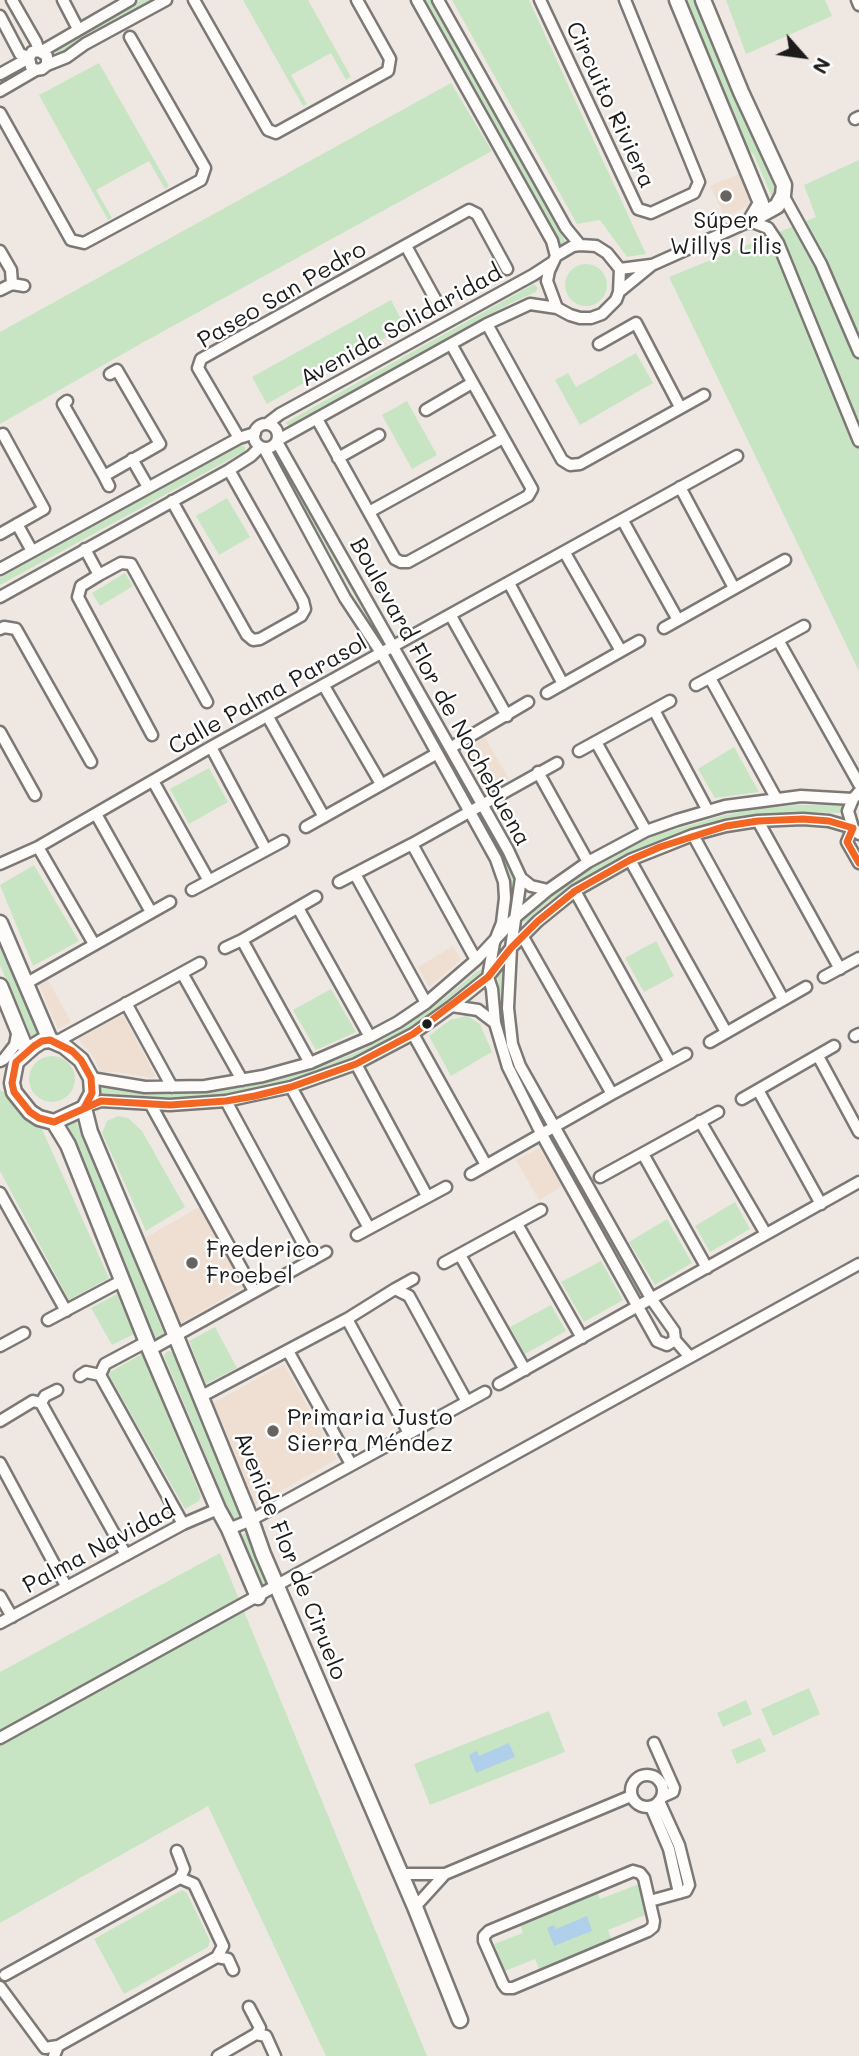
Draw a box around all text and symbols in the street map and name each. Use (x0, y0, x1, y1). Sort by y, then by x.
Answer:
street label: Circuito Riviera (559, 17, 661, 193)
north arrow (768, 21, 838, 91)
text: N (808, 54, 836, 78)
marker: Súper Willys Lilis (718, 188, 734, 204)
place label: Súper Willys Lilis (670, 207, 782, 261)
street label: Paseo San Pedro (193, 235, 371, 355)
street label: Avenida Solidaridad (295, 259, 507, 393)
street label: Boulevard Flor de Nochebuena (344, 533, 536, 851)
street label: Calle Palma Parasol (164, 629, 372, 761)
unlabelled marker (420, 1017, 434, 1031)
place label: Frederico Froebel (206, 1236, 319, 1290)
marker: Frederico Froebel (184, 1255, 200, 1271)
place label: Primaria Justo Sierra Méndez (287, 1404, 453, 1458)
marker: Primaria Justo Sierra Méndez (265, 1423, 281, 1439)
street label: Avenide Flor de Ciruelo (228, 1428, 352, 1684)
street label: Palma Navidad (18, 1496, 180, 1600)

